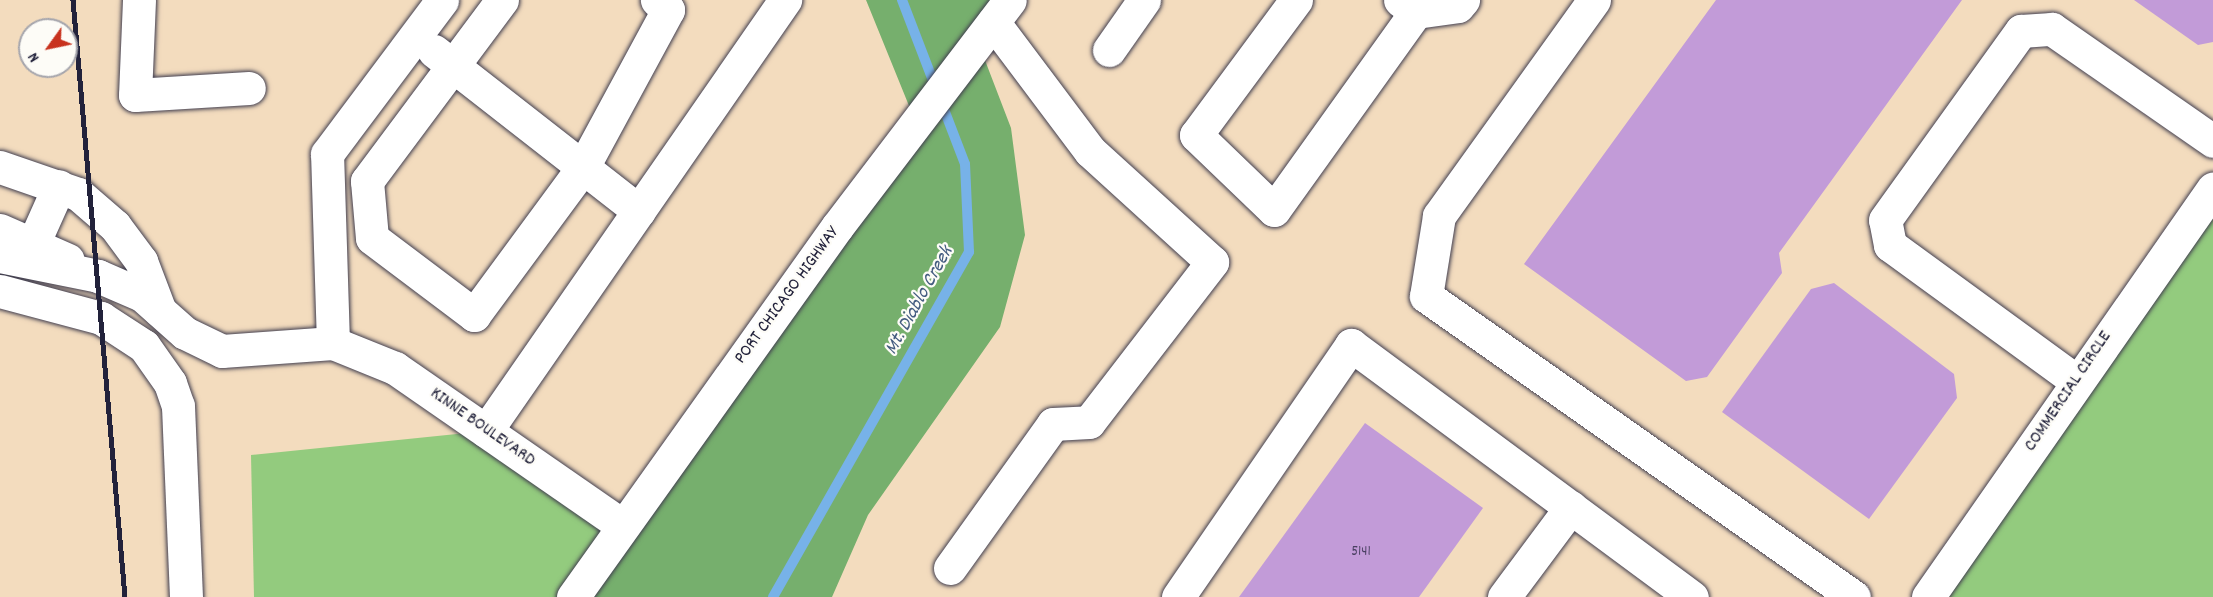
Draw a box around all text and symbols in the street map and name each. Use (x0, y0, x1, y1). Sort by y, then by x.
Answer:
north arrow (18, 18, 78, 78)
text: N (22, 47, 46, 67)
street label: PORT CHICAGO HIGHWAY (731, 223, 845, 369)
water label: Mt. Diablo Creek (880, 243, 960, 359)
street label: COMMERCIAL CIRCLE (2021, 328, 2117, 456)
street label: KINNE BOULEVARD (425, 384, 539, 472)
house number: 5141 (1351, 544, 1371, 562)

